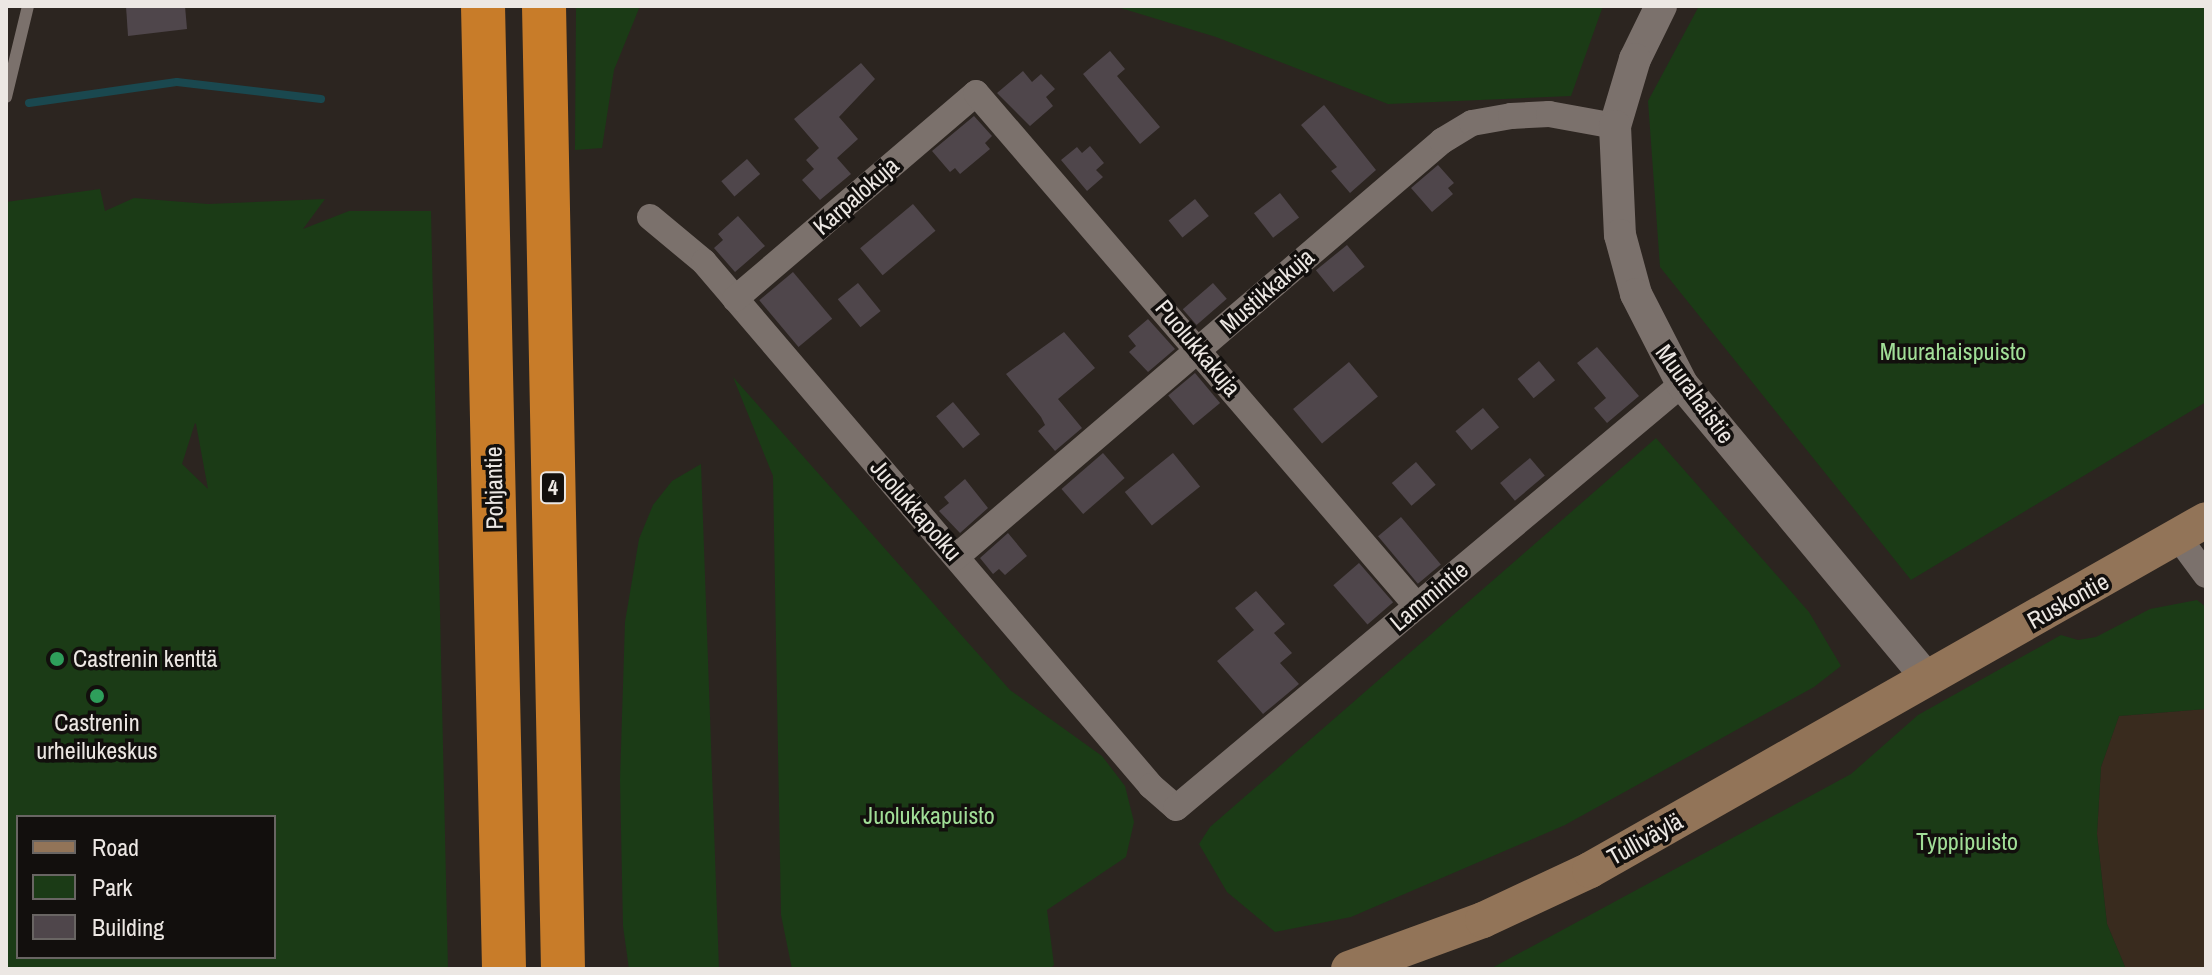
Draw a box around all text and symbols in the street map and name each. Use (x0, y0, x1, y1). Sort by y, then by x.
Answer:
street label: Karpalokuja (807, 151, 905, 241)
street label: Mustikkakuja (1214, 242, 1320, 340)
street label: Puolukkakuja (1149, 294, 1247, 402)
park label: Muurahaispuisto (1880, 338, 2026, 366)
street label: Muurahaistie (1650, 339, 1740, 449)
street label: Pohjantie (479, 446, 509, 530)
street label: Juolukkapolku (864, 453, 968, 567)
road number: 4 (539, 470, 567, 506)
street label: Lammintie (1384, 555, 1474, 637)
street label: Ruskontie (2022, 567, 2114, 635)
place label: Castrenin kenttä (73, 645, 217, 673)
marker: Castrenin kenttä (48, 650, 66, 668)
marker: Castrenin urheilukeskus (88, 687, 106, 705)
place label: Castrenin urheilukeskus (36, 709, 158, 765)
park label: Juolukkapuisto (863, 802, 995, 830)
street label: Tulliväylä (1602, 807, 1688, 871)
legend (16, 815, 276, 959)
park label: Typpipuisto (1916, 828, 2018, 856)
text: Road (92, 831, 139, 863)
text: Park (92, 871, 132, 903)
text: Building (92, 911, 164, 943)

